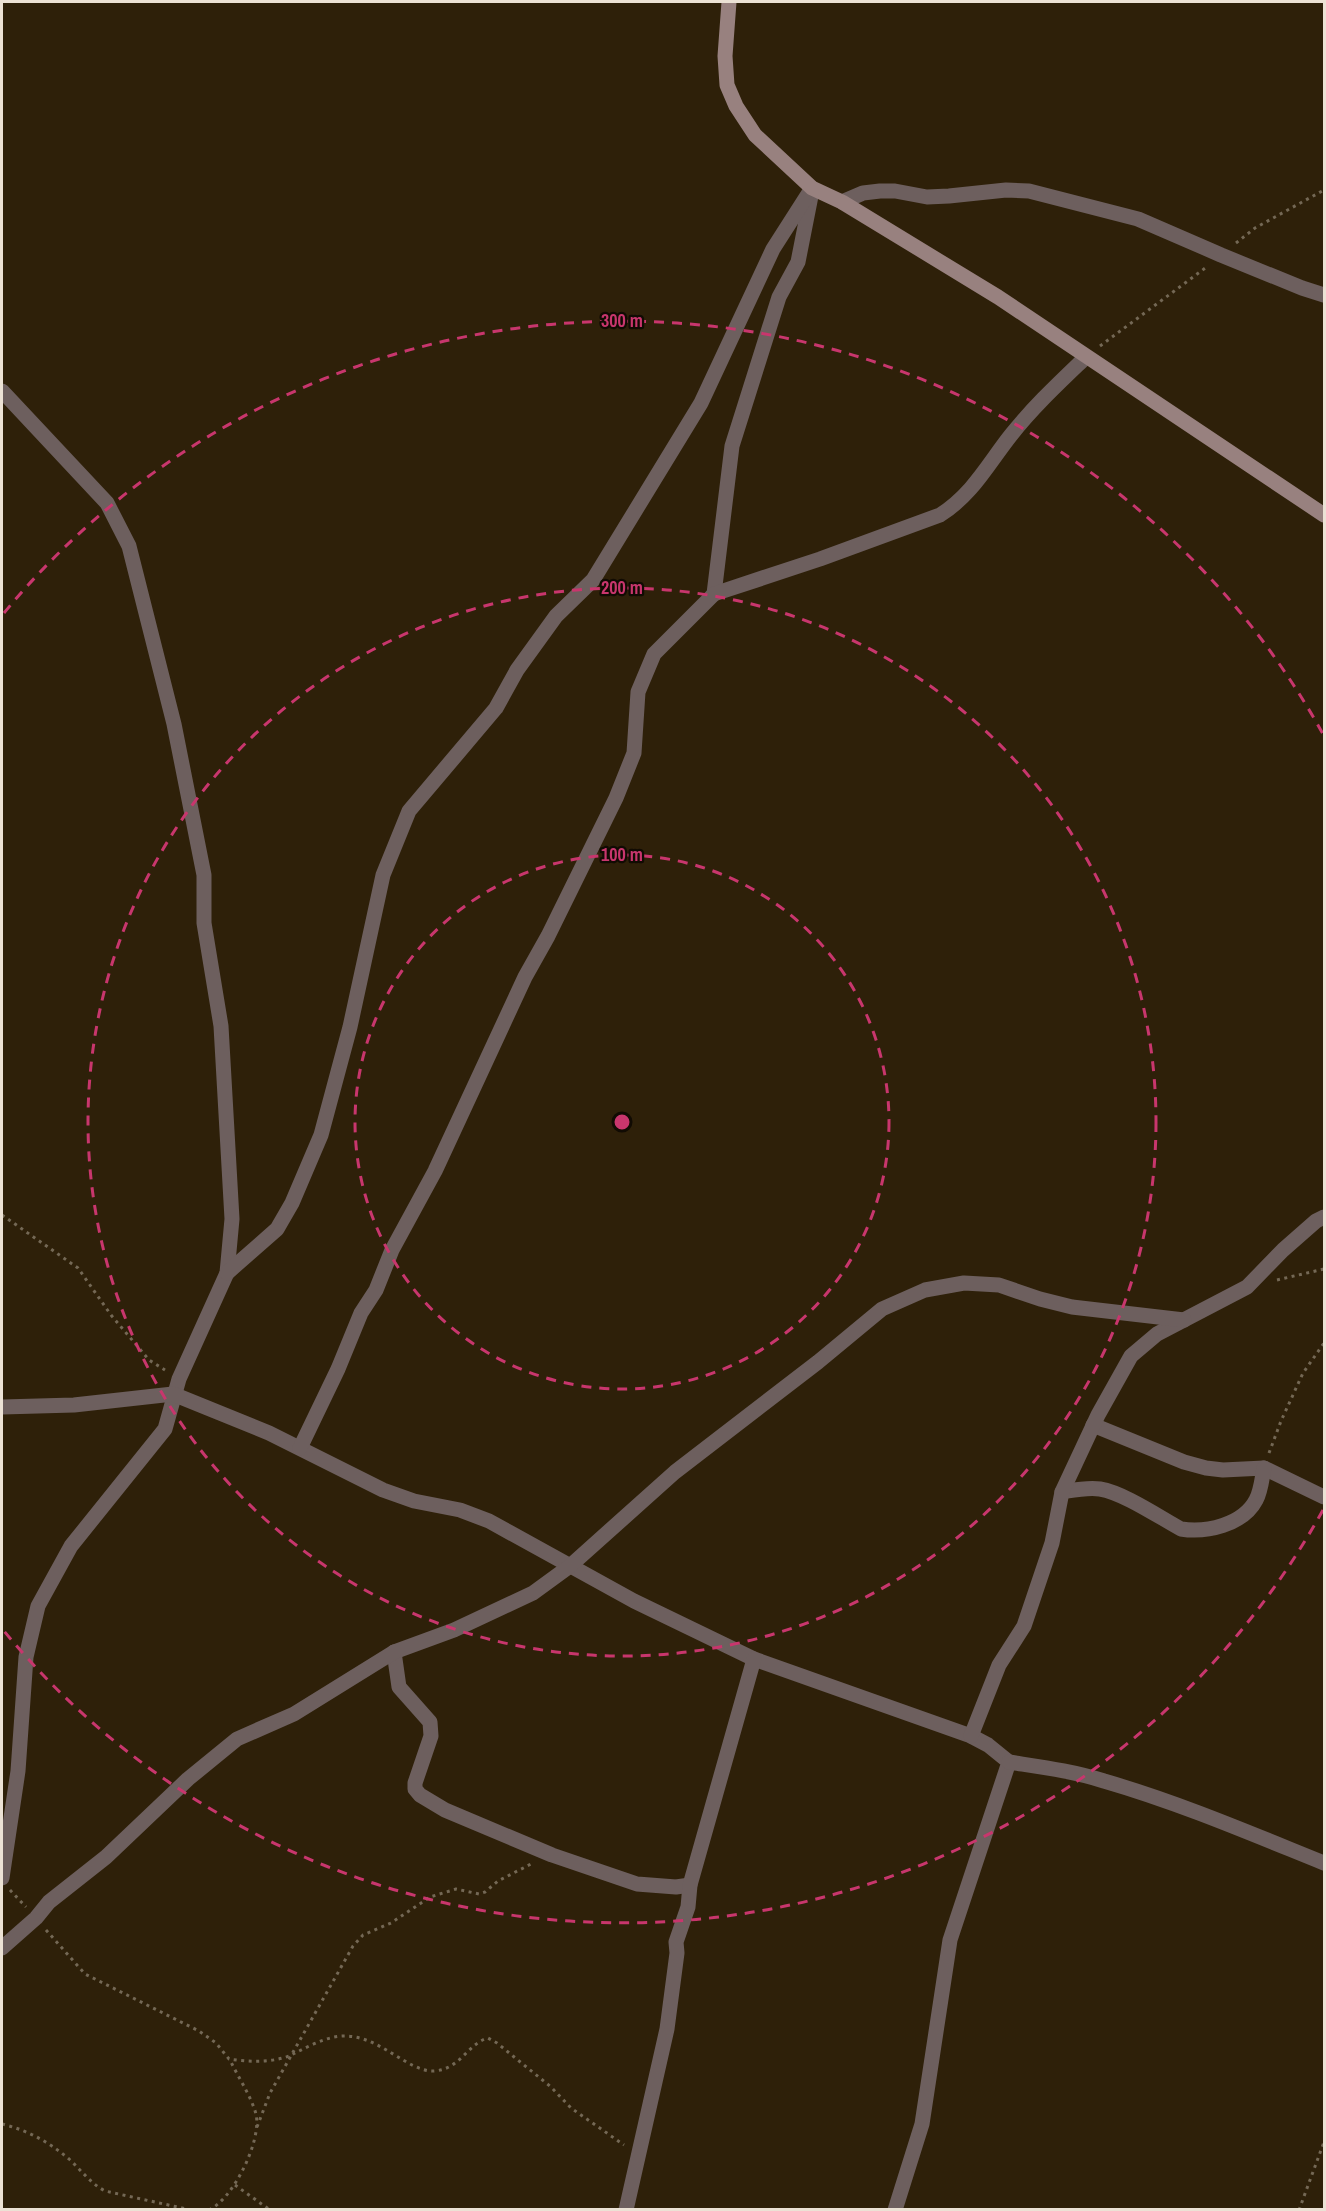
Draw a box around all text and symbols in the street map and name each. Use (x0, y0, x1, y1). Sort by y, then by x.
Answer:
text: 300 m (601, 308, 643, 333)
text: 200 m (601, 575, 643, 600)
text: 100 m (601, 842, 643, 867)
centre of rings (612, 1112, 632, 1132)

